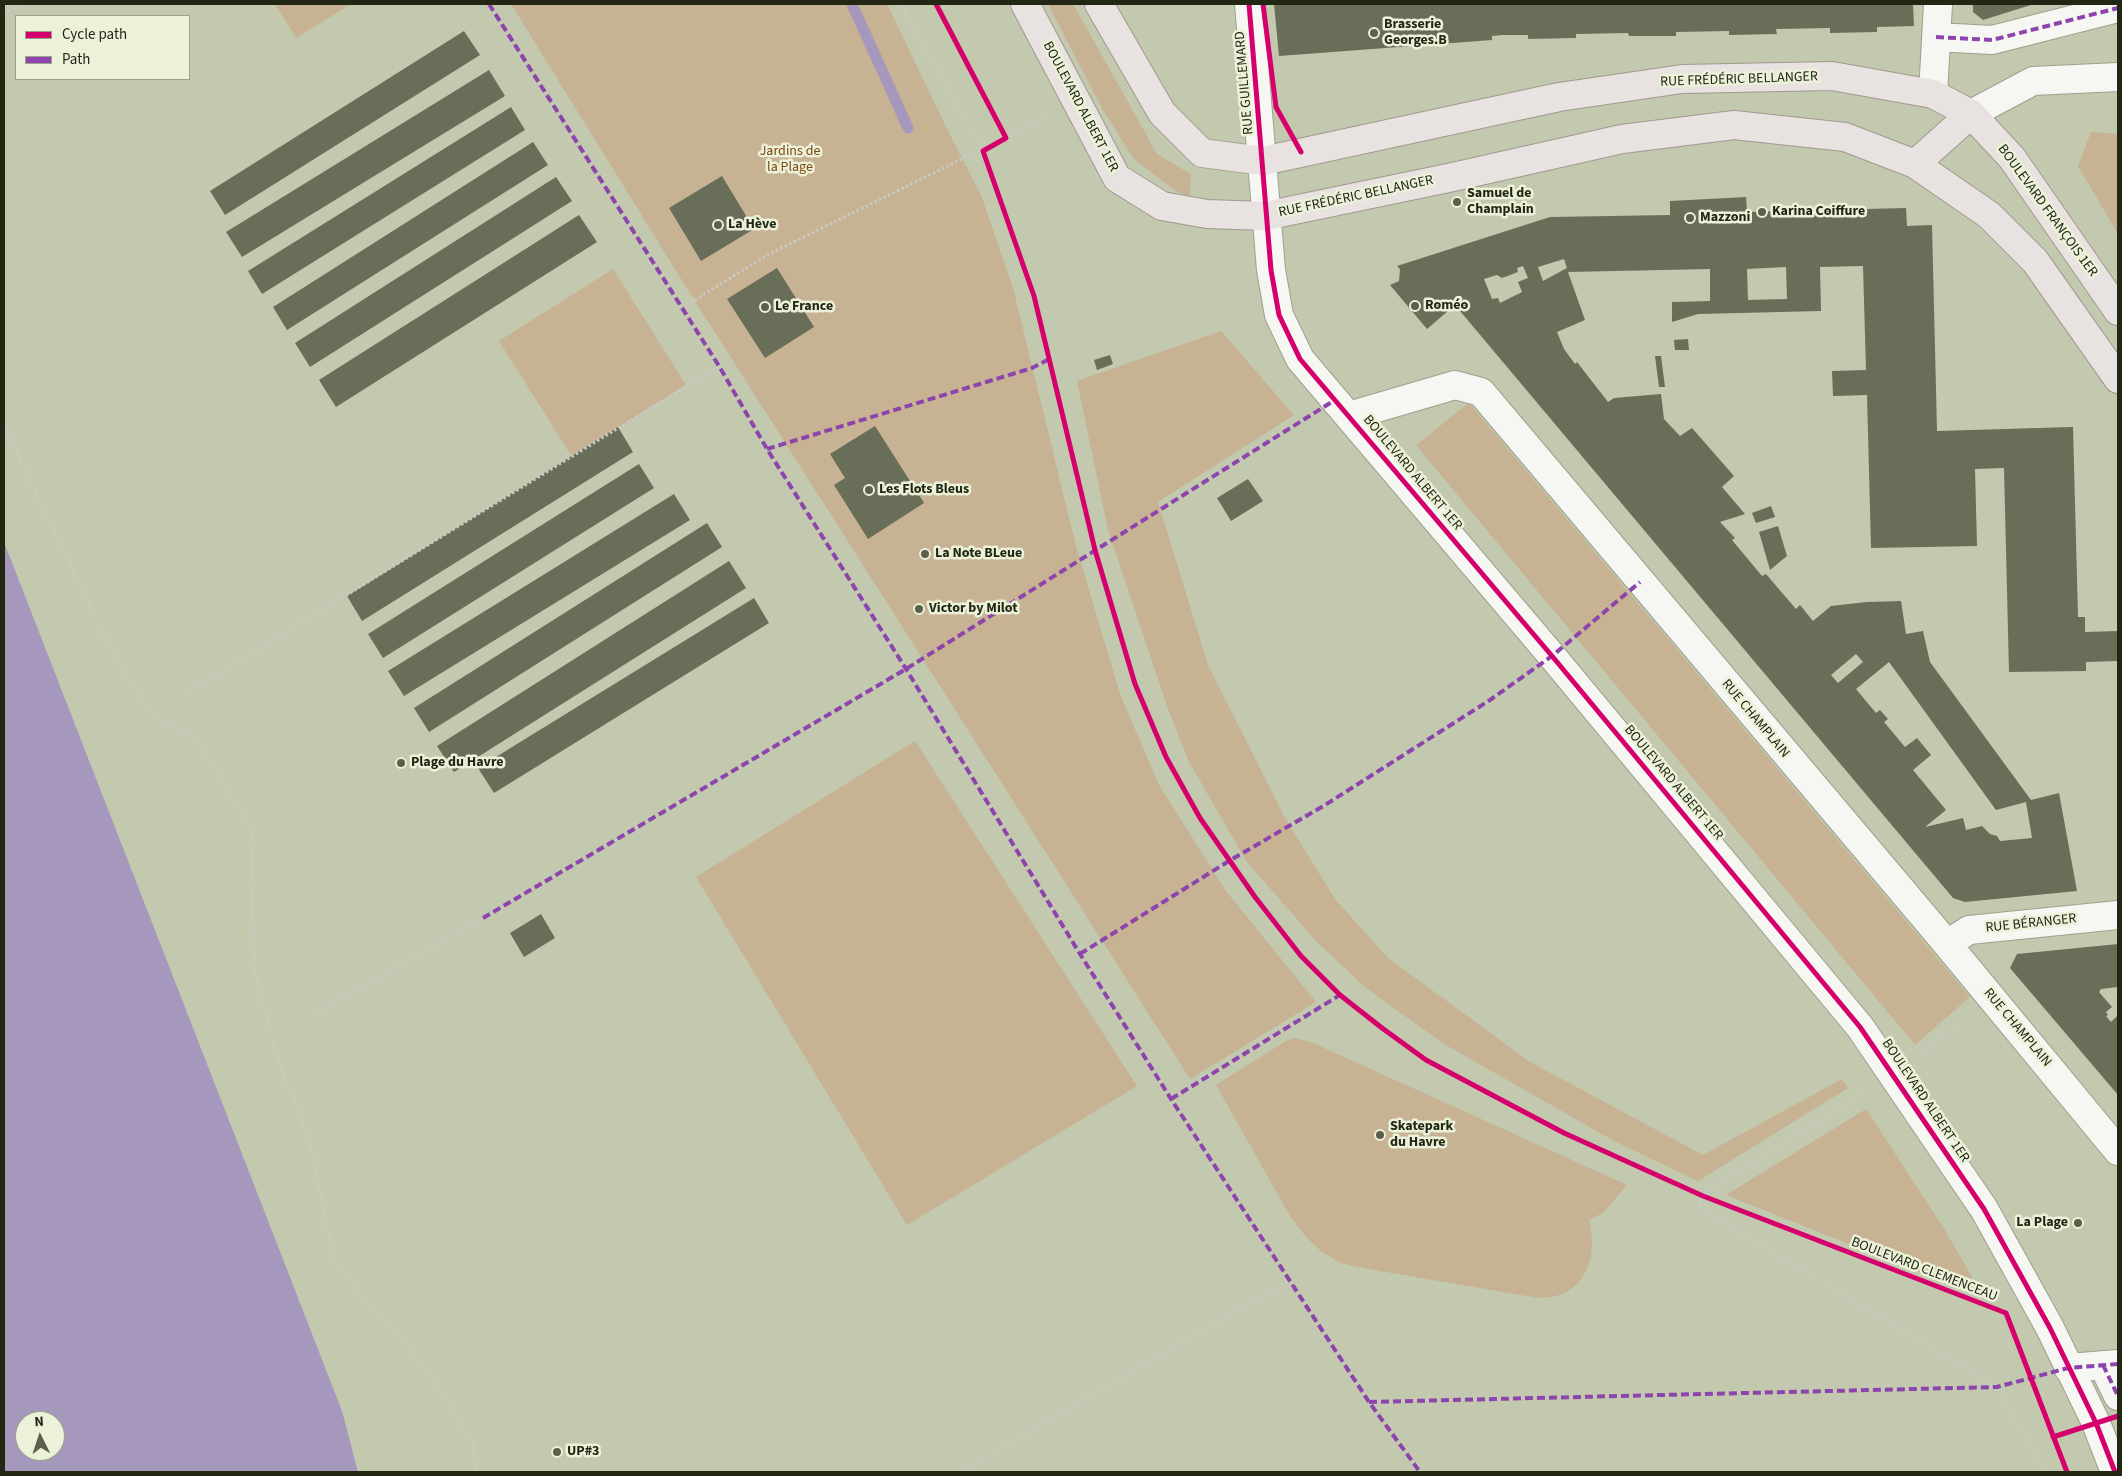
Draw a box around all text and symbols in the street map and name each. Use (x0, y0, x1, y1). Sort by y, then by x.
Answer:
legend (15, 15, 190, 80)
place label: Brasserie Georges.B (1384, 17, 1447, 49)
text: Cycle path (62, 24, 127, 45)
marker: Brasserie Georges.B (1368, 27, 1380, 39)
street label: RUE GUILLEMARD (1232, 31, 1258, 135)
street label: BOULEVARD ALBERT 1ER (1039, 39, 1121, 175)
text: Path (62, 49, 90, 70)
street label: RUE FRÉDÉRIC BELLANGER (1660, 69, 1818, 91)
street label: BOULEVARD FRANÇOIS 1ER (1993, 142, 2101, 280)
park label: Jardins de la Plage (760, 144, 820, 176)
street label: RUE FRÉDÉRIC BELLANGER (1277, 172, 1435, 222)
place label: Samuel de Champlain (1467, 186, 1534, 218)
marker: Samuel de Champlain (1451, 196, 1463, 208)
place label: Karina Coiffure (1772, 204, 1865, 220)
marker: Karina Coiffure (1756, 206, 1768, 218)
place label: Mazzoni (1700, 210, 1750, 226)
marker: Mazzoni (1684, 212, 1696, 224)
place label: La Hève (728, 217, 776, 233)
marker: La Hève (712, 219, 724, 231)
place label: Roméo (1425, 298, 1468, 314)
place label: Le France (775, 299, 833, 315)
marker: Roméo (1409, 300, 1421, 312)
marker: Le France (759, 301, 771, 313)
street label: BOULEVARD ALBERT 1ER (1359, 412, 1465, 534)
place label: Les Flots Bleus (879, 482, 969, 498)
marker: Les Flots Bleus (863, 484, 875, 496)
place label: La Note BLeue (935, 546, 1022, 562)
marker: La Note BLeue (919, 548, 931, 560)
place label: Victor by Milot (929, 601, 1018, 617)
marker: Victor by Milot (913, 603, 925, 615)
street label: RUE CHAMPLAIN (1717, 676, 1793, 762)
street label: BOULEVARD ALBERT 1ER (1620, 722, 1726, 844)
place label: Plage du Havre (411, 755, 504, 771)
marker: Plage du Havre (395, 757, 407, 769)
street label: RUE BÉRANGER (1985, 911, 2077, 937)
street label: RUE CHAMPLAIN (1979, 985, 2055, 1071)
street label: BOULEVARD ALBERT 1ER (1877, 1036, 1973, 1166)
place label: Skatepark du Havre (1390, 1119, 1453, 1152)
marker: Skatepark du Havre (1374, 1129, 1386, 1141)
place label: La Plage (2016, 1215, 2068, 1231)
marker: La Plage (2072, 1217, 2084, 1229)
street label: BOULEVARD CLEMENCEAU (1848, 1234, 2000, 1306)
north arrow (15, 1411, 65, 1461)
text: N (34, 1412, 44, 1432)
place label: UP#3 (567, 1444, 599, 1460)
marker: UP#3 (551, 1446, 563, 1458)

